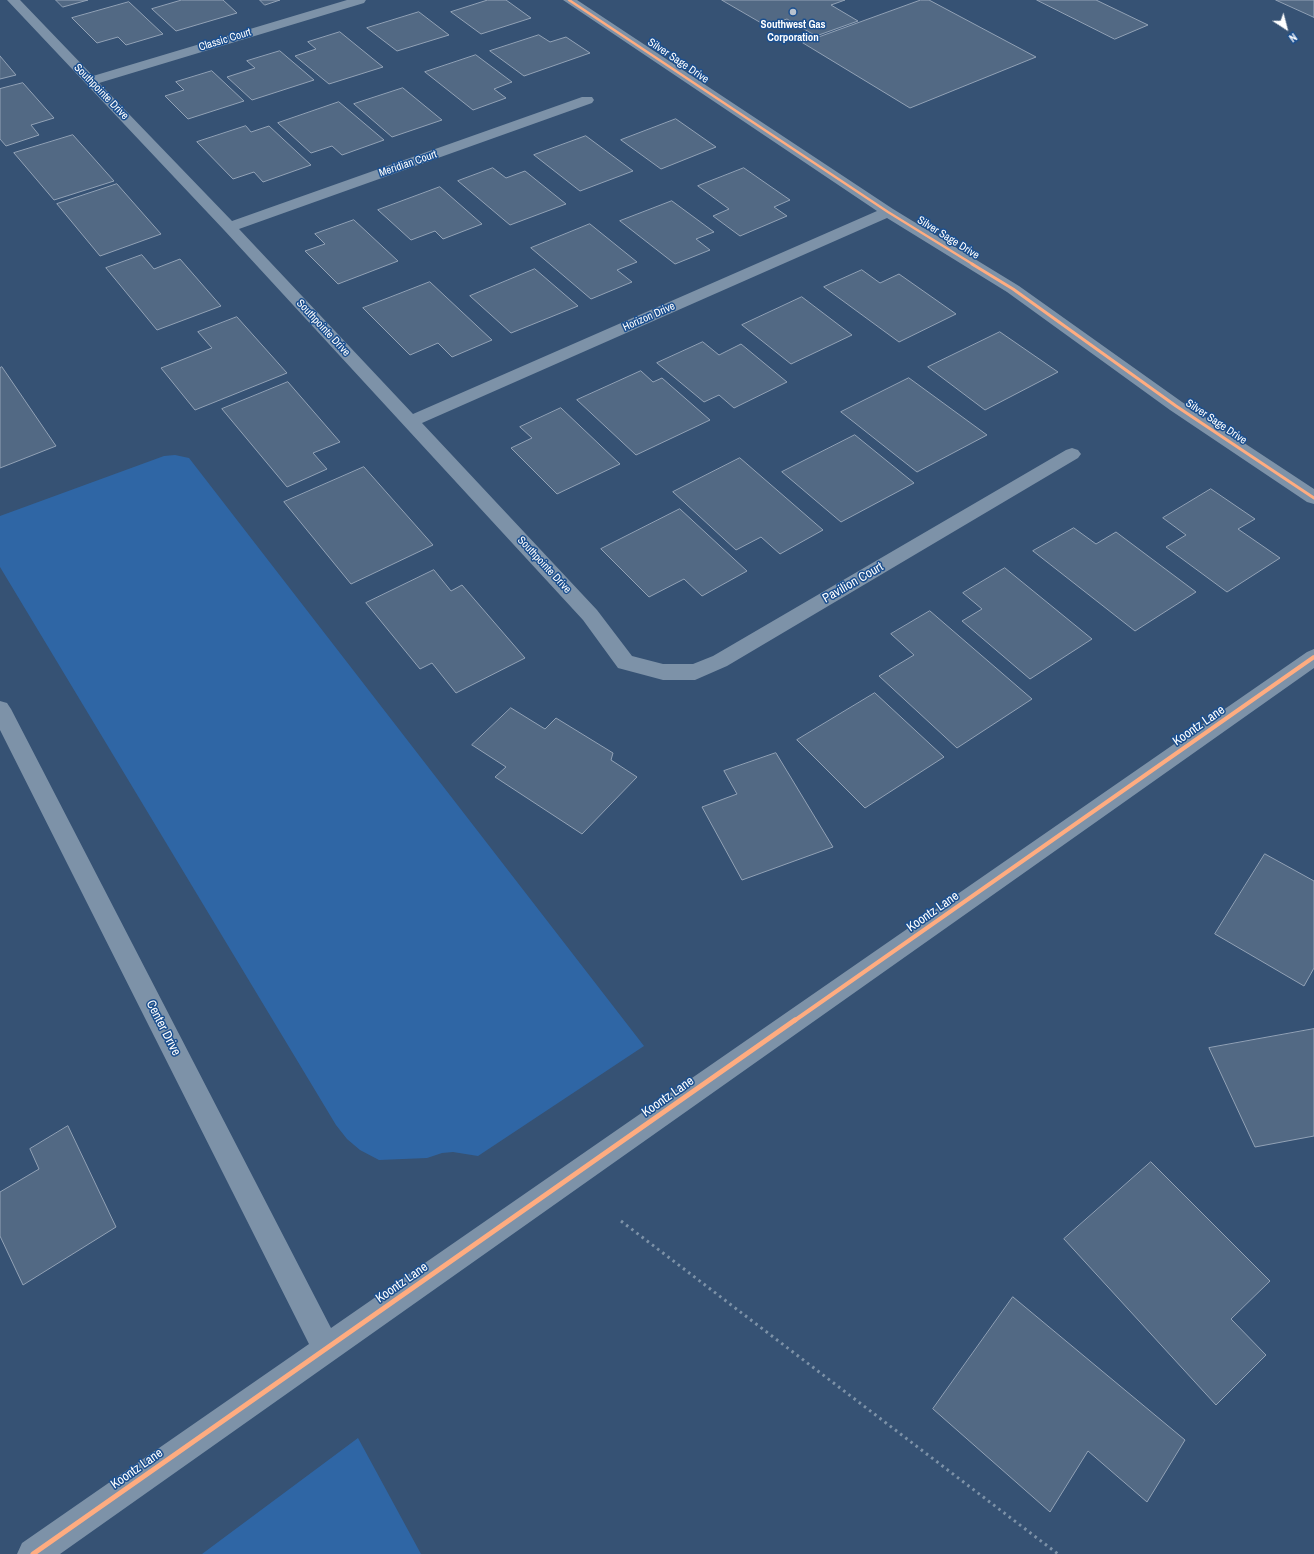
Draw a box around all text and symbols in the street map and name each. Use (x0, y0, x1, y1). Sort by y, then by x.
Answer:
marker: Southwest Gas Corporation (788, 7, 798, 17)
north arrow (1266, 8, 1306, 48)
place label: Southwest Gas Corporation (760, 18, 826, 44)
street label: Classic Court (197, 26, 253, 54)
text: N (1286, 30, 1300, 45)
street label: Silver Sage Drive (645, 36, 711, 86)
street label: Southpointe Drive (71, 61, 131, 123)
street label: Meridian Court (377, 148, 439, 180)
street label: Silver Sage Drive (915, 214, 981, 262)
street label: Southpointe Drive (293, 297, 353, 359)
street label: Horizon Drive (621, 300, 677, 334)
street label: Silver Sage Drive (1183, 397, 1249, 447)
street label: Southpointe Drive (514, 534, 574, 596)
street label: Pavilion Court (820, 559, 886, 607)
street label: Koontz Lane (1170, 702, 1228, 750)
street label: Koontz Lane (904, 888, 962, 936)
street label: Center Drive (142, 998, 184, 1058)
street label: Koontz Lane (639, 1073, 697, 1121)
street label: Koontz Lane (373, 1259, 431, 1307)
street label: Koontz Lane (108, 1445, 166, 1493)

